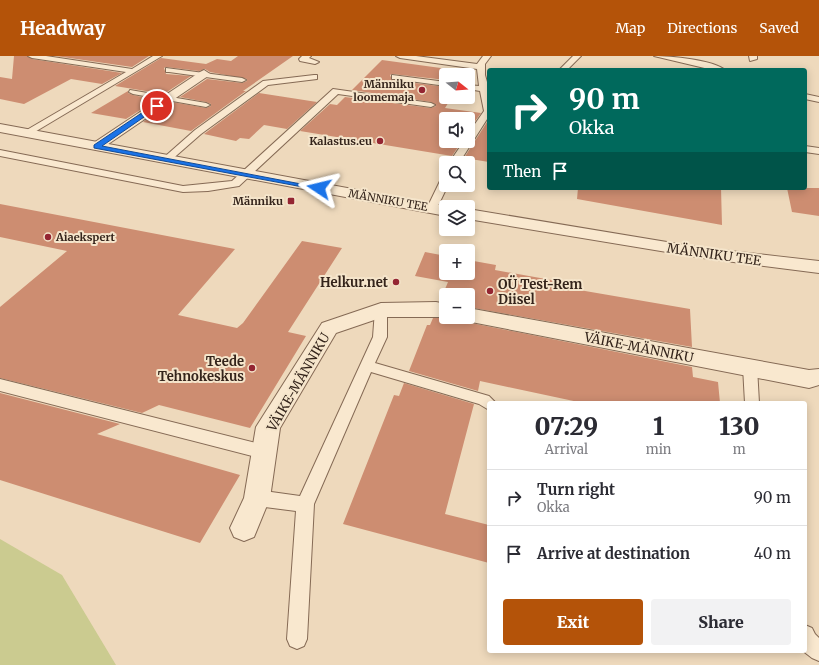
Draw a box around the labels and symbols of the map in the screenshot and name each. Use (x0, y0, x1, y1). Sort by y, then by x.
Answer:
north arrow (439, 68, 475, 104)
place label: Männiku loomemaja (353, 77, 414, 104)
marker: Männiku loomemaja (417, 85, 427, 95)
pin (140, 89, 174, 123)
place label: Kalastus.eu (309, 134, 372, 148)
marker: Kalastus.eu (375, 136, 385, 146)
position arrow (298, 167, 340, 209)
street label: MÄNNIKU TEE (347, 186, 429, 214)
place label: Männiku (233, 194, 283, 208)
marker: Männiku (286, 196, 296, 206)
place label: Aiaekspert (55, 230, 116, 244)
marker: Aiaekspert (43, 232, 53, 242)
street label: MÄNNIKU TEE (666, 239, 763, 270)
place label: Helkur.net (320, 274, 389, 291)
place label: OÜ Test-Rem Diisel (498, 275, 582, 308)
marker: Helkur.net (391, 277, 401, 287)
marker: OÜ Test-Rem Diisel (485, 286, 495, 296)
street label: VÄIKE-MÄNNIKU (582, 328, 695, 366)
street label: VÄIKE-MÄNNIKU (263, 330, 334, 435)
place label: Teede Tehnokeskus (158, 353, 244, 385)
marker: Teede Tehnokeskus (247, 363, 257, 373)

